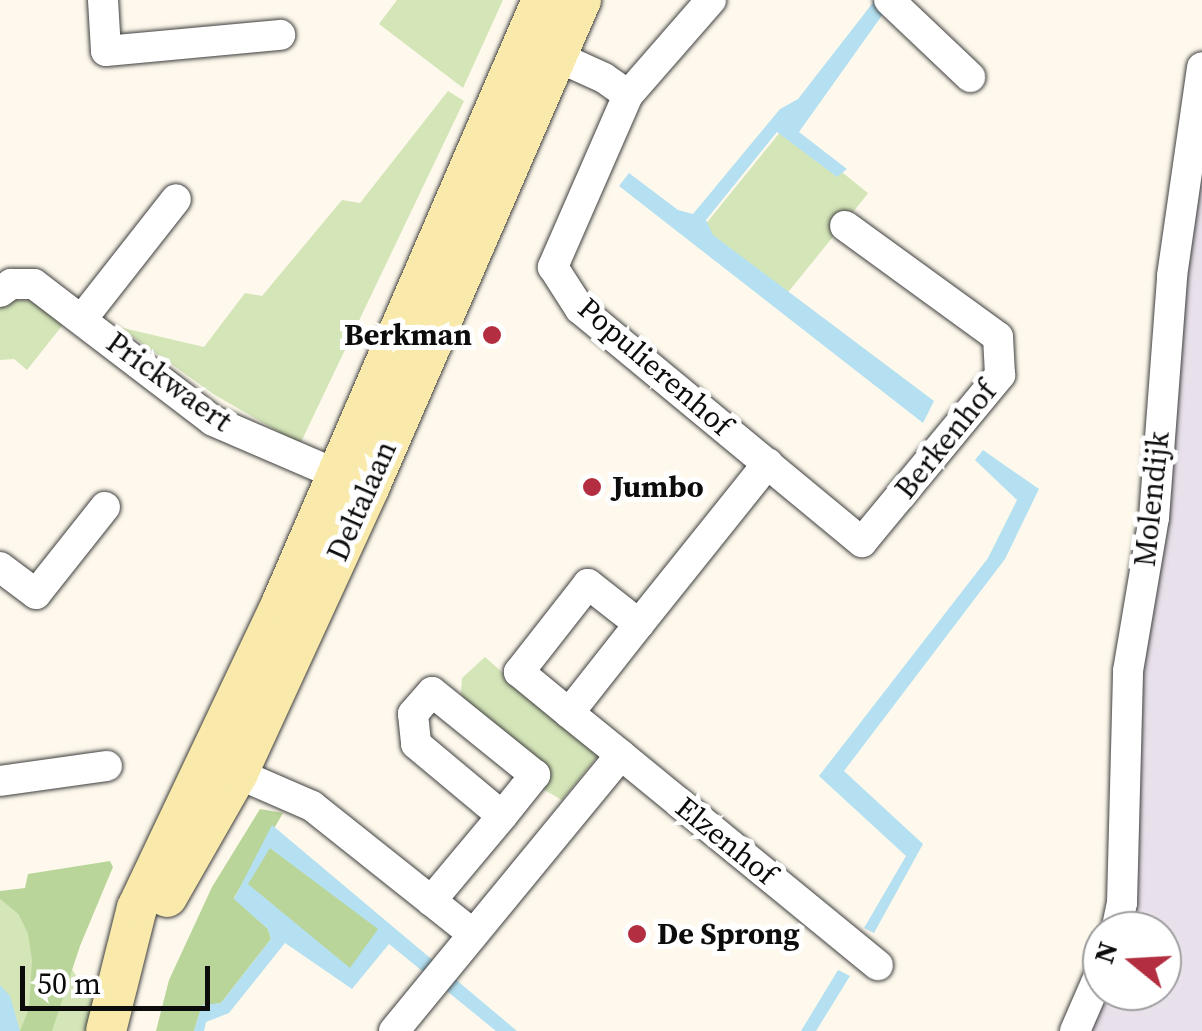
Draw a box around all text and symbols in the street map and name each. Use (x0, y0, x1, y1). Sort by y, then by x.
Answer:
street label: Populierenhof (571, 290, 739, 444)
place label: Berkman (344, 317, 472, 353)
marker: Berkman (481, 324, 503, 346)
street label: Prickwaert (99, 325, 239, 439)
street label: Berkenhof (888, 374, 1004, 506)
street label: Molendijk (1127, 430, 1177, 568)
street label: Deltalaan (320, 435, 404, 567)
place label: Jumbo (612, 469, 704, 505)
marker: Jumbo (581, 476, 603, 498)
street label: Elzenhof (668, 789, 784, 893)
north arrow (1082, 911, 1182, 1011)
place label: De Sprong (657, 916, 800, 952)
marker: De Sprong (626, 923, 648, 945)
text: N (1084, 937, 1127, 968)
scale bar (25, 946, 215, 1008)
text: 50 m (37, 963, 101, 1004)

